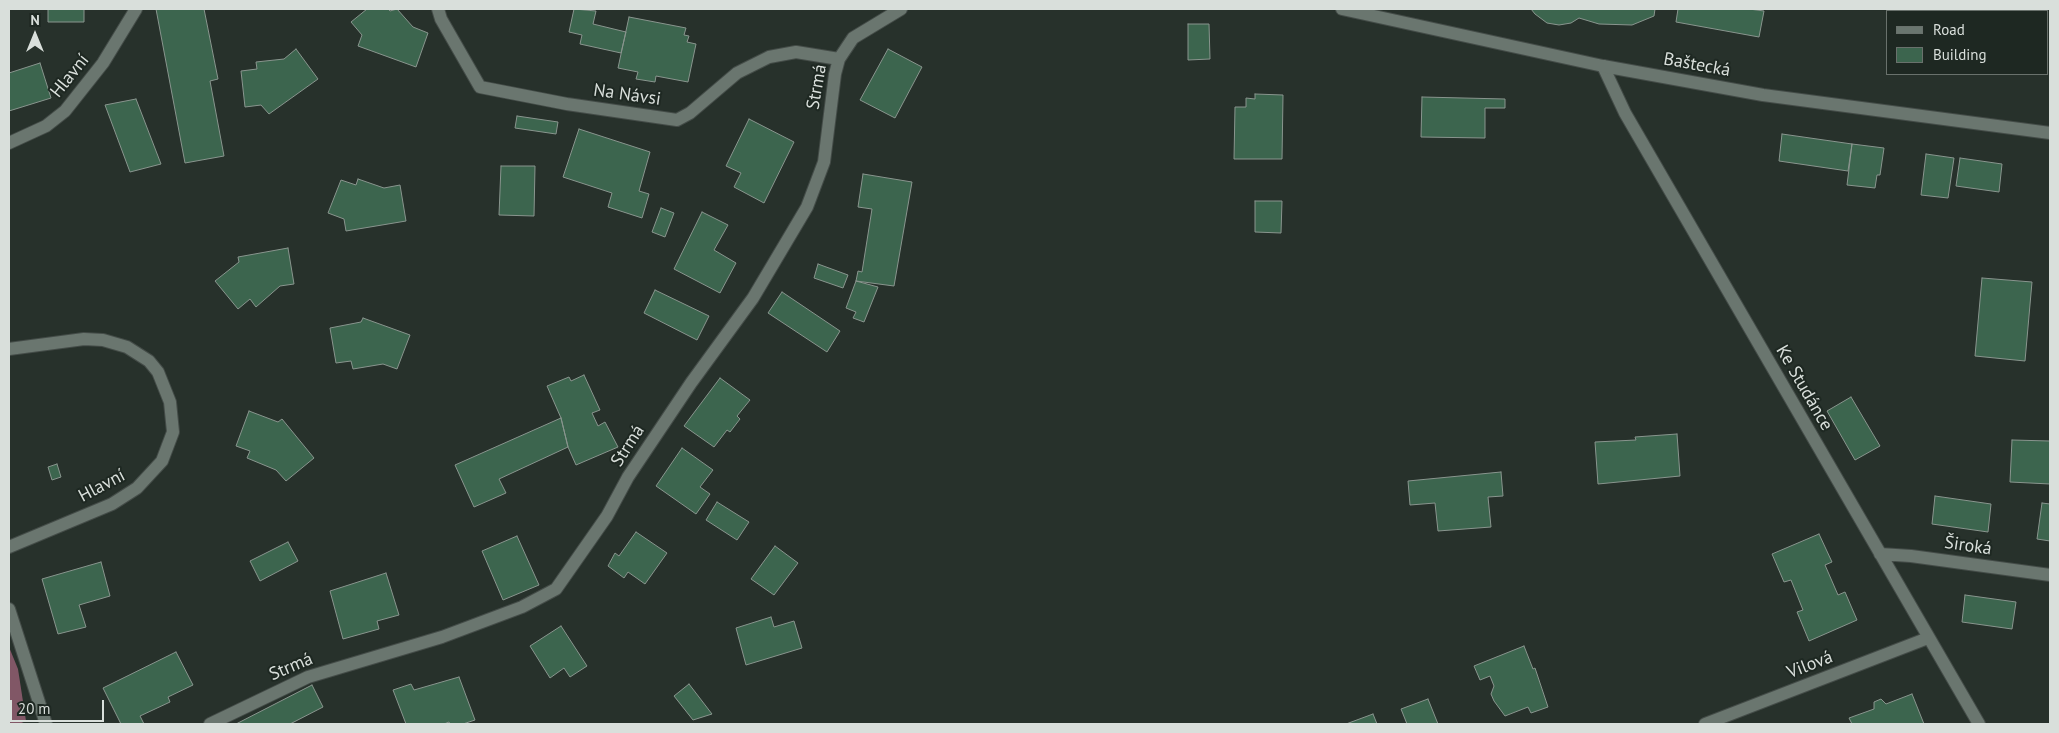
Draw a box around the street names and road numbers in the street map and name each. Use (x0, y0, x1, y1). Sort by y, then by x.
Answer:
street label: Baštecká (1662, 49, 1732, 81)
street label: Hlavní (46, 50, 94, 102)
street label: Strmá (802, 63, 832, 111)
street label: Na Návsi (592, 80, 662, 110)
street label: Ke Studánce (1771, 342, 1837, 434)
street label: Strmá (607, 421, 649, 471)
street label: Hlavní (75, 465, 129, 507)
street label: Široká (1943, 532, 1993, 560)
street label: Vilová (1784, 646, 1836, 684)
street label: Strmá (266, 648, 316, 686)

